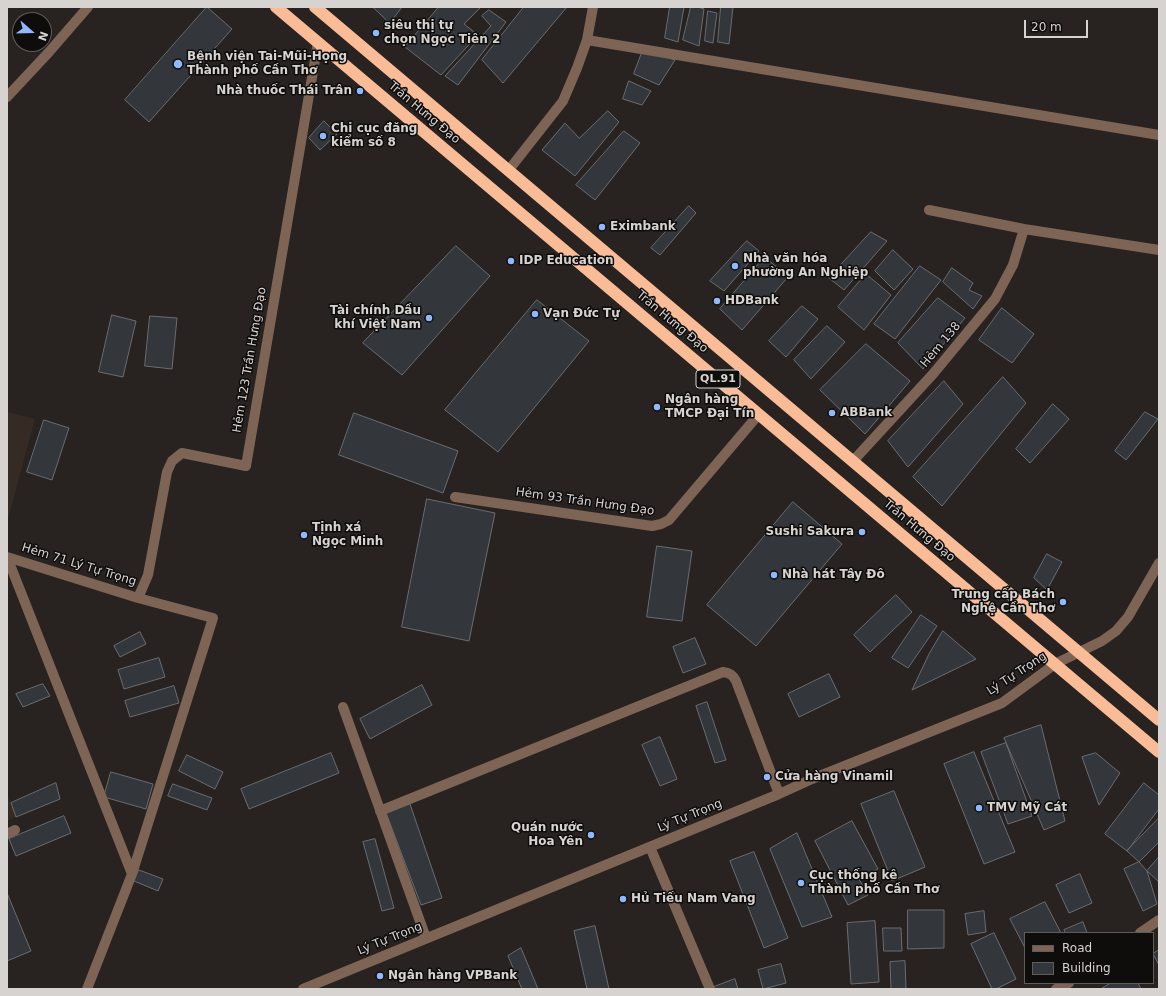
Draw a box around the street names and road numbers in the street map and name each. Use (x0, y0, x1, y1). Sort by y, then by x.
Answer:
street label: Trần Hưng Đạo (385, 79, 463, 147)
street label: Hẻm 123 Trần Hưng Đạo (230, 286, 270, 434)
street label: Trần Hưng Đạo (633, 288, 711, 356)
street label: Hẻm 138 (918, 319, 964, 371)
road number: QL.91 (696, 370, 740, 388)
street label: Hẻm 93 Trần Hưng Đạo (515, 485, 655, 519)
street label: Trần Hưng Đạo (880, 497, 958, 565)
street label: Hẻm 71 Lý Tự Trọng (20, 541, 138, 589)
street label: Lý Tự Trọng (984, 649, 1050, 699)
street label: Lý Tự Trọng (656, 797, 724, 835)
street label: Lý Tự Trọng (356, 920, 424, 958)

